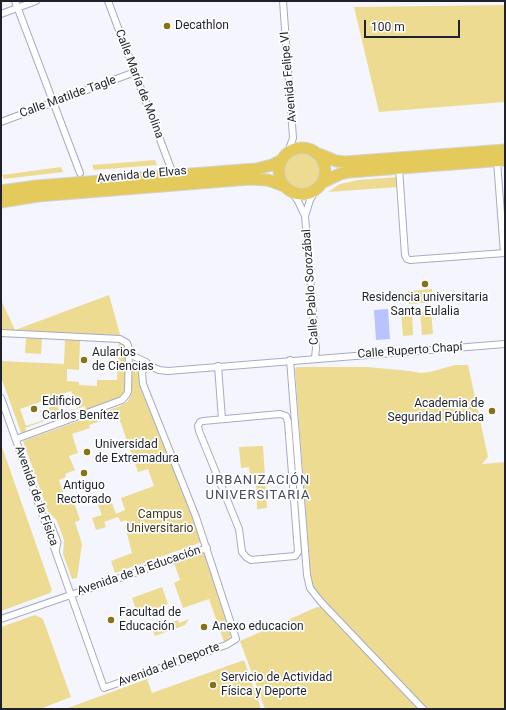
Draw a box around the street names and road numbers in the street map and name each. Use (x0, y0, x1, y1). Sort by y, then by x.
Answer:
street label: Calle María de Molina (112, 28, 166, 140)
street label: Avenida Felipe VI (278, 31, 300, 123)
street label: Calle Matilde Tagle (18, 73, 118, 121)
street label: Avenida de Elvas (97, 164, 187, 186)
street label: Calle Pablo Sorozábal (300, 228, 322, 346)
street label: Calle Ruperto Chapí (357, 340, 463, 362)
street label: Avenida de la Física (11, 444, 61, 548)
street label: Avenida de la Educación (75, 543, 203, 599)
street label: Avenida del Deporte (116, 640, 222, 690)

